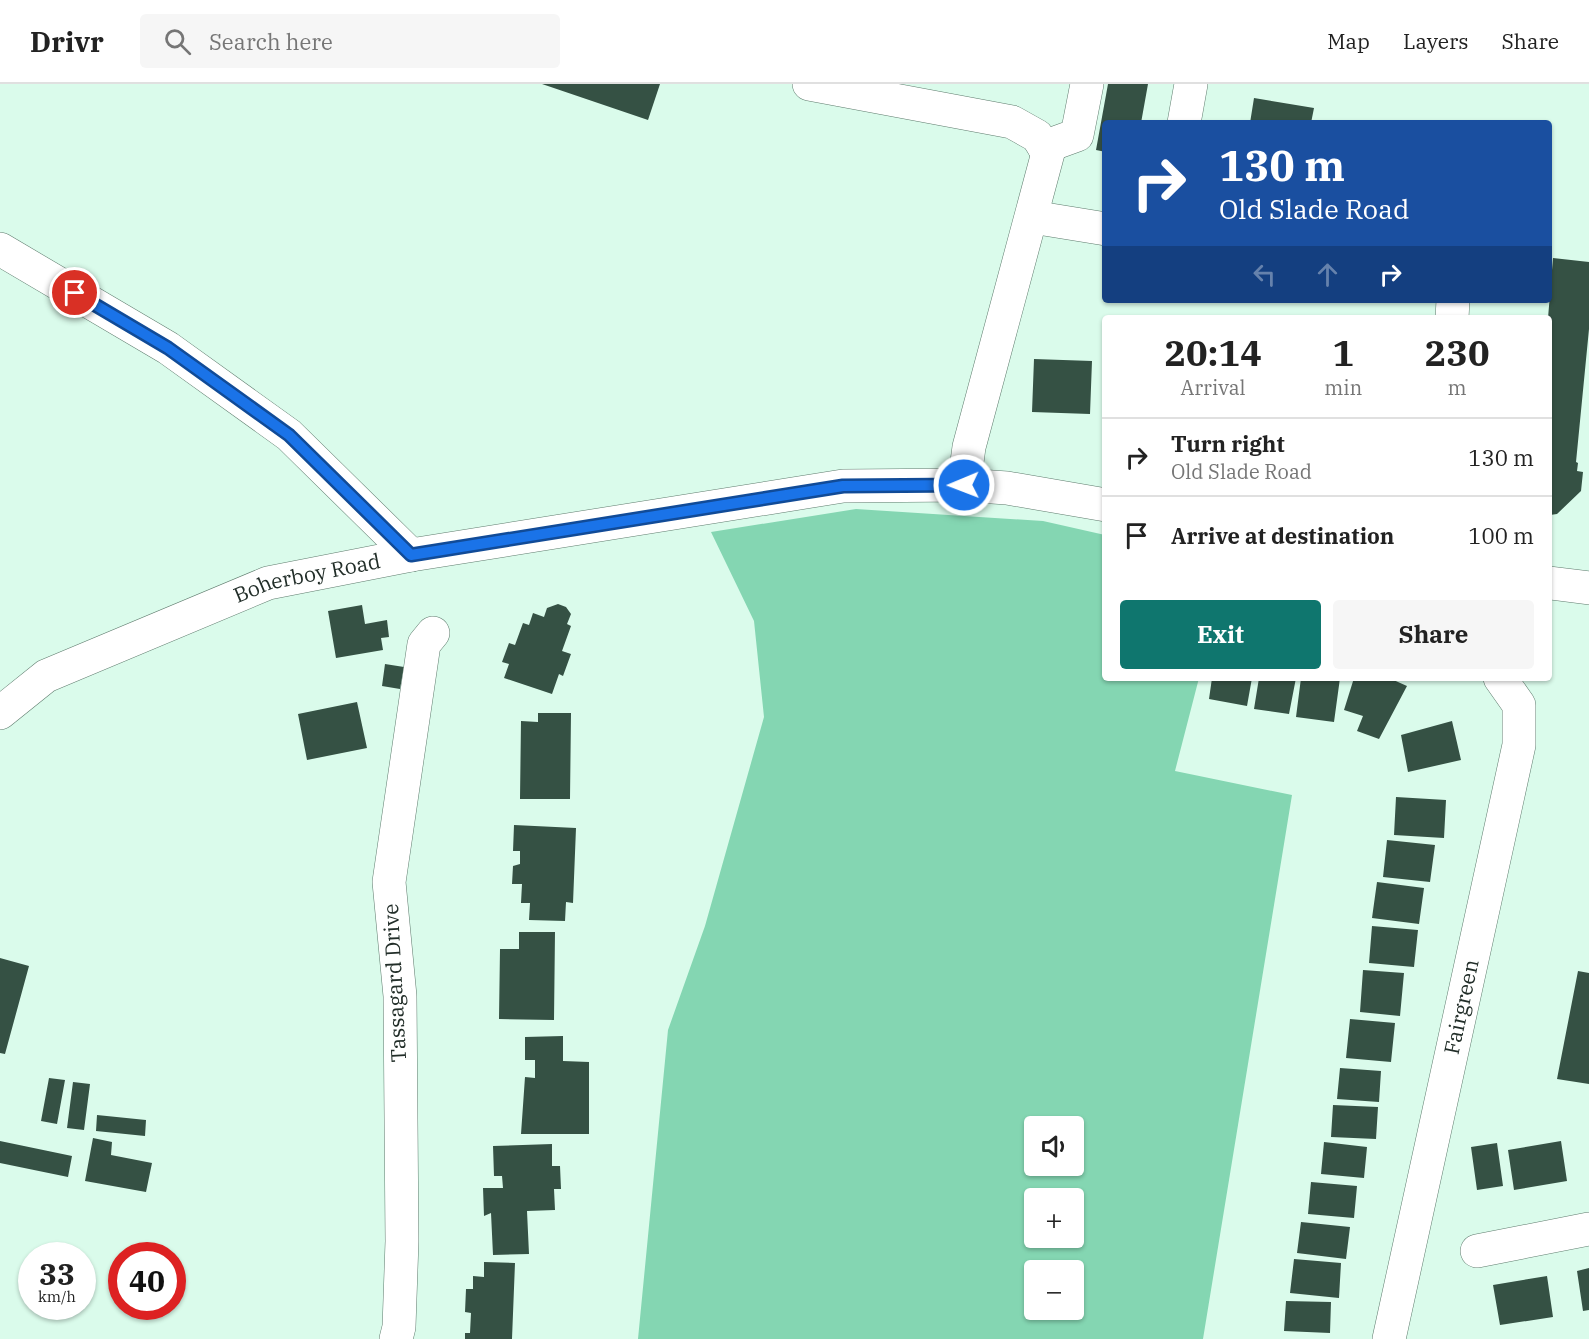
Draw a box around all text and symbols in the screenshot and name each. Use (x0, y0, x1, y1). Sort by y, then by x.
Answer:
search box (140, 14, 560, 68)
text: Drivr (30, 23, 104, 60)
icon: search (161, 25, 194, 58)
text: Search here (209, 27, 333, 56)
text: Map (1327, 27, 1370, 55)
text: Layers (1403, 27, 1469, 55)
text: Share (1502, 27, 1559, 55)
text: 130 m (1219, 138, 1345, 193)
icon: right (1120, 144, 1198, 222)
text: Old Slade Road (1219, 191, 1409, 226)
icon: left (1248, 258, 1281, 291)
icon: ahead (1311, 258, 1344, 291)
icon: right (1374, 258, 1407, 291)
pin (49, 267, 100, 318)
icon: arrive (58, 276, 91, 309)
text: 20:14 (1164, 329, 1262, 376)
text: 1 (1332, 329, 1354, 376)
text: 230 (1425, 329, 1490, 376)
text: Arrival (1181, 374, 1246, 401)
text: min (1324, 374, 1362, 401)
text: m (1448, 374, 1467, 401)
text: Turn right (1171, 429, 1285, 458)
icon: right (1120, 441, 1153, 474)
text: 130 m (1468, 443, 1534, 472)
position arrow (932, 453, 996, 517)
text: Old Slade Road (1171, 458, 1312, 485)
icon: arrive (1120, 519, 1153, 552)
text: Arrive at destination (1171, 521, 1394, 550)
text: 100 m (1468, 521, 1534, 550)
street label: Boherboy Road (229, 546, 383, 609)
button: Exit (1120, 600, 1321, 669)
button: Share (1333, 600, 1534, 669)
street label: Tassagard Drive (376, 903, 412, 1063)
street label: Fairgreen (1437, 957, 1485, 1057)
map controls (1024, 1116, 1084, 1320)
button: sound (1024, 1116, 1084, 1176)
button: + (1024, 1188, 1084, 1248)
speed limit sign: 40 (108, 1242, 186, 1320)
text: 33 (39, 1254, 75, 1293)
button: − (1024, 1260, 1084, 1320)
text: km/h (38, 1287, 76, 1306)

